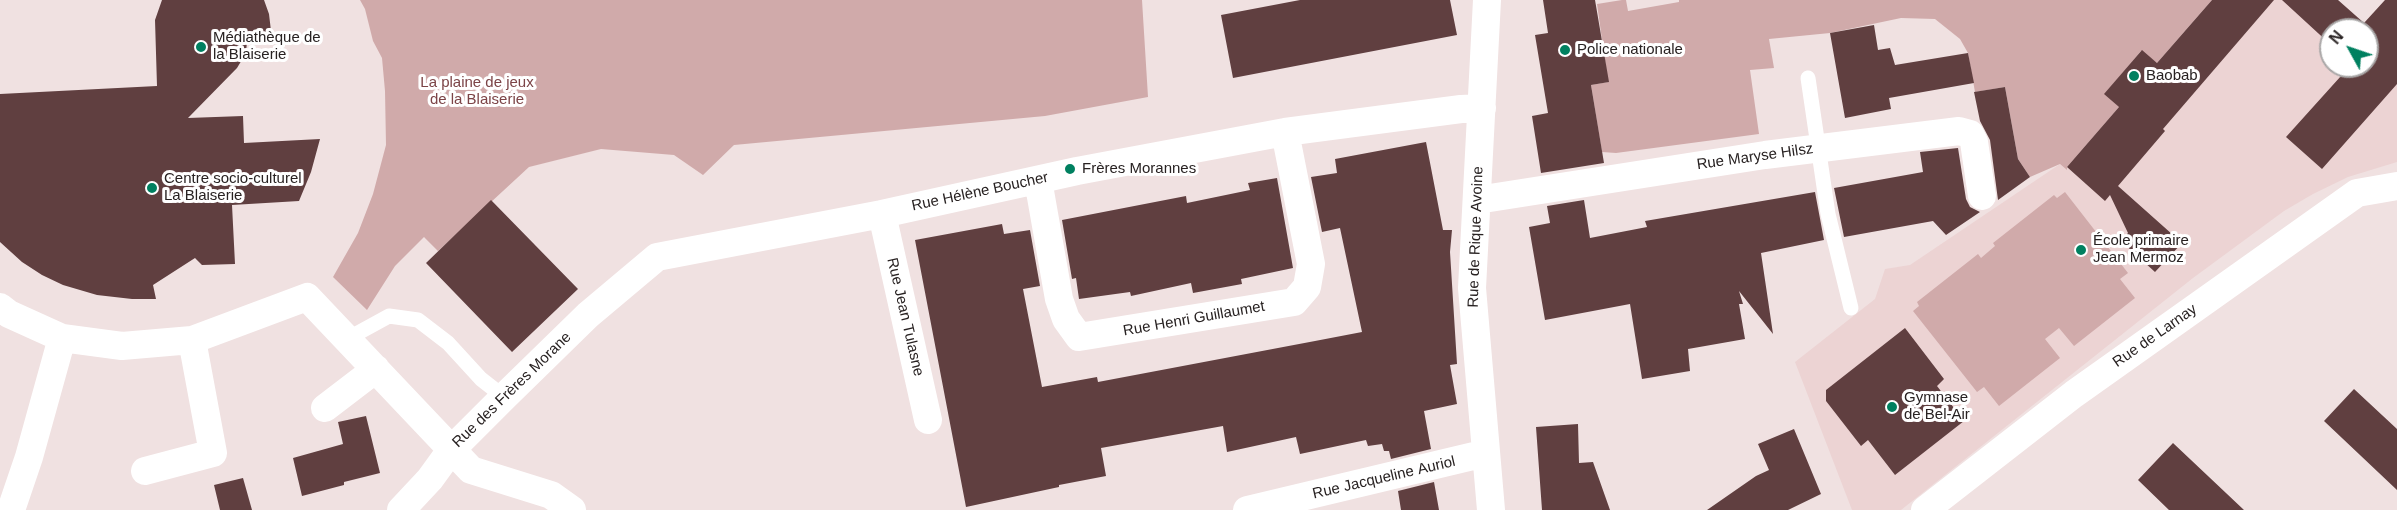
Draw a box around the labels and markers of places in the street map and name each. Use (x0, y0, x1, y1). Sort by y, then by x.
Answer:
place label: Médiathèque de la Blaiserie (213, 29, 321, 64)
marker: Médiathèque de la Blaiserie (194, 40, 208, 54)
place label: Police nationale (1577, 41, 1683, 59)
marker: Police nationale (1558, 43, 1572, 57)
place label: Baobab (2146, 67, 2198, 85)
marker: Baobab (2127, 69, 2141, 83)
place label: Frères Morannes (1082, 160, 1196, 178)
marker: Frères Morannes (1063, 162, 1077, 176)
place label: Centre socio-culturel La Blaiserie (164, 170, 302, 205)
marker: Centre socio-culturel La Blaiserie (145, 181, 159, 195)
place label: École primaire Jean Mermoz (2093, 232, 2189, 267)
marker: École primaire Jean Mermoz (2074, 243, 2088, 257)
place label: Gymnase de Bel-Air (1904, 389, 1970, 424)
marker: Gymnase de Bel-Air (1885, 400, 1899, 414)

